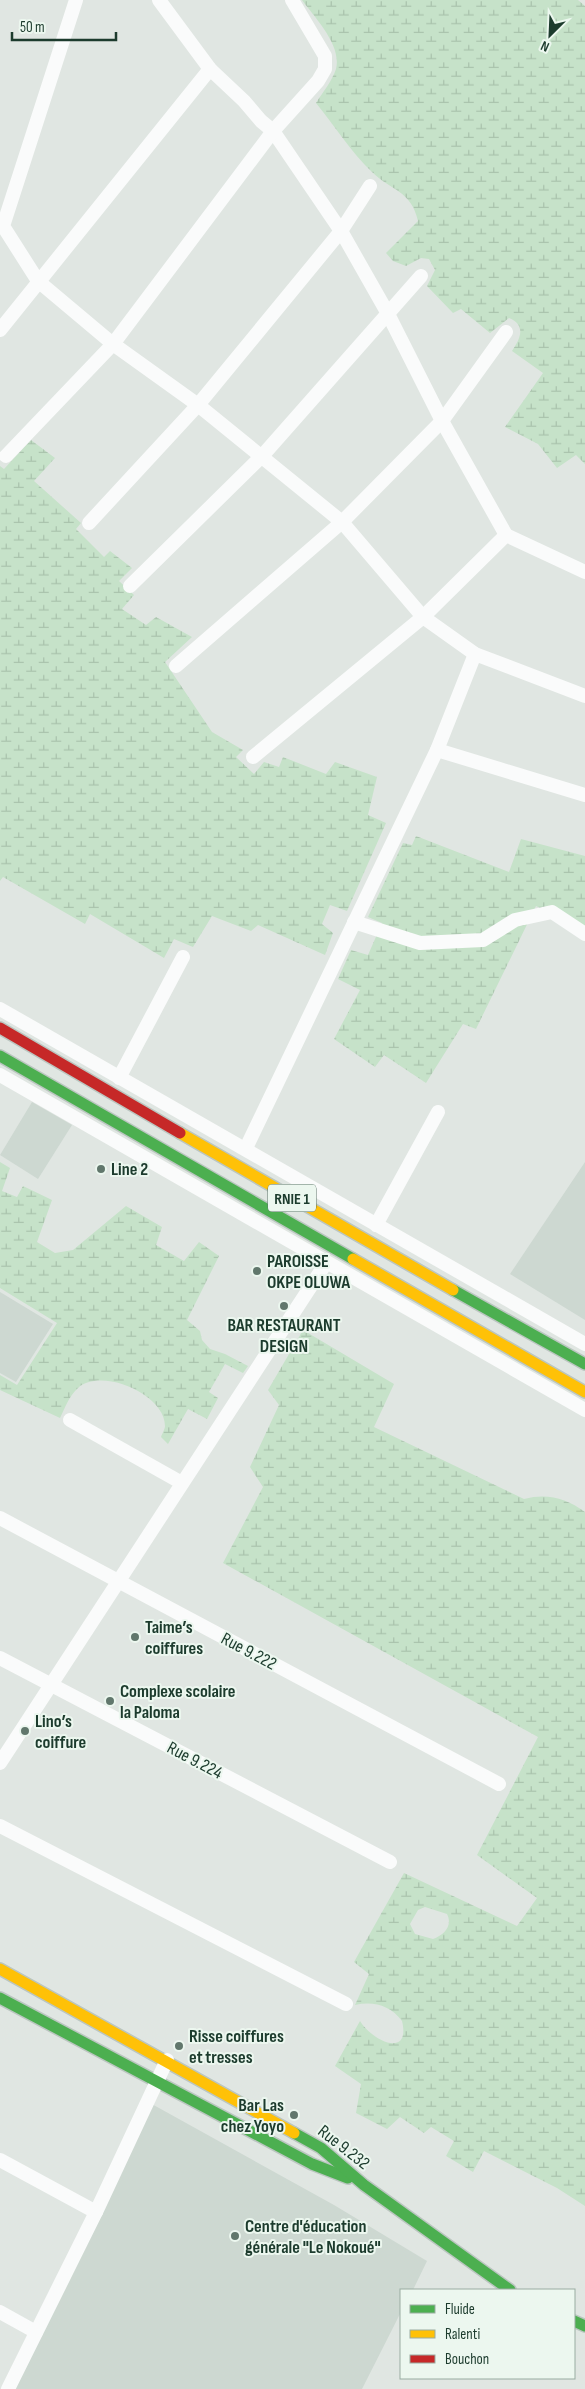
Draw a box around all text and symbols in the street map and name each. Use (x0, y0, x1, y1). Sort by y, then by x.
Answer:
scale bar (12, 10, 116, 42)
north arrow (525, 10, 575, 60)
text: 50 m (20, 18, 45, 37)
text: N (538, 37, 552, 56)
place label: Line 2 (111, 1159, 148, 1180)
marker: Line 2 (95, 1163, 107, 1175)
road number: RNIE 1 (268, 1184, 316, 1212)
place label: PAROISSE OKPE OLUWA (267, 1251, 351, 1293)
marker: PAROISSE OKPE OLUWA (251, 1265, 263, 1277)
marker: BAR RESTAURANT DESIGN (278, 1300, 290, 1312)
place label: BAR RESTAURANT DESIGN (227, 1315, 341, 1357)
place label: Taime’s coiffures (145, 1617, 203, 1659)
street label: Rue 9.222 (217, 1628, 280, 1675)
marker: Taime’s coiffures (129, 1631, 141, 1643)
place label: Complexe scolaire la Paloma (120, 1681, 236, 1723)
marker: Complexe scolaire la Paloma (104, 1695, 116, 1707)
place label: Lino’s coiffure (35, 1711, 86, 1753)
marker: Lino’s coiffure (19, 1725, 31, 1737)
street label: Rue 9.224 (163, 1737, 226, 1784)
place label: Risse coiffures et tresses (189, 2026, 284, 2068)
marker: Risse coiffures et tresses (173, 2040, 185, 2052)
place label: Bar Las chez Yoyo (221, 2095, 284, 2137)
marker: Bar Las chez Yoyo (288, 2109, 300, 2121)
street label: Rue 9.232 (314, 2121, 374, 2174)
place label: Centre d'éducation générale "Le Nokoué" (245, 2216, 381, 2258)
marker: Centre d'éducation générale "Le Nokoué" (229, 2230, 241, 2242)
legend (400, 2289, 575, 2379)
text: Fluide (445, 2300, 475, 2319)
text: Ralenti (445, 2325, 480, 2344)
text: Bouchon (445, 2350, 489, 2369)

